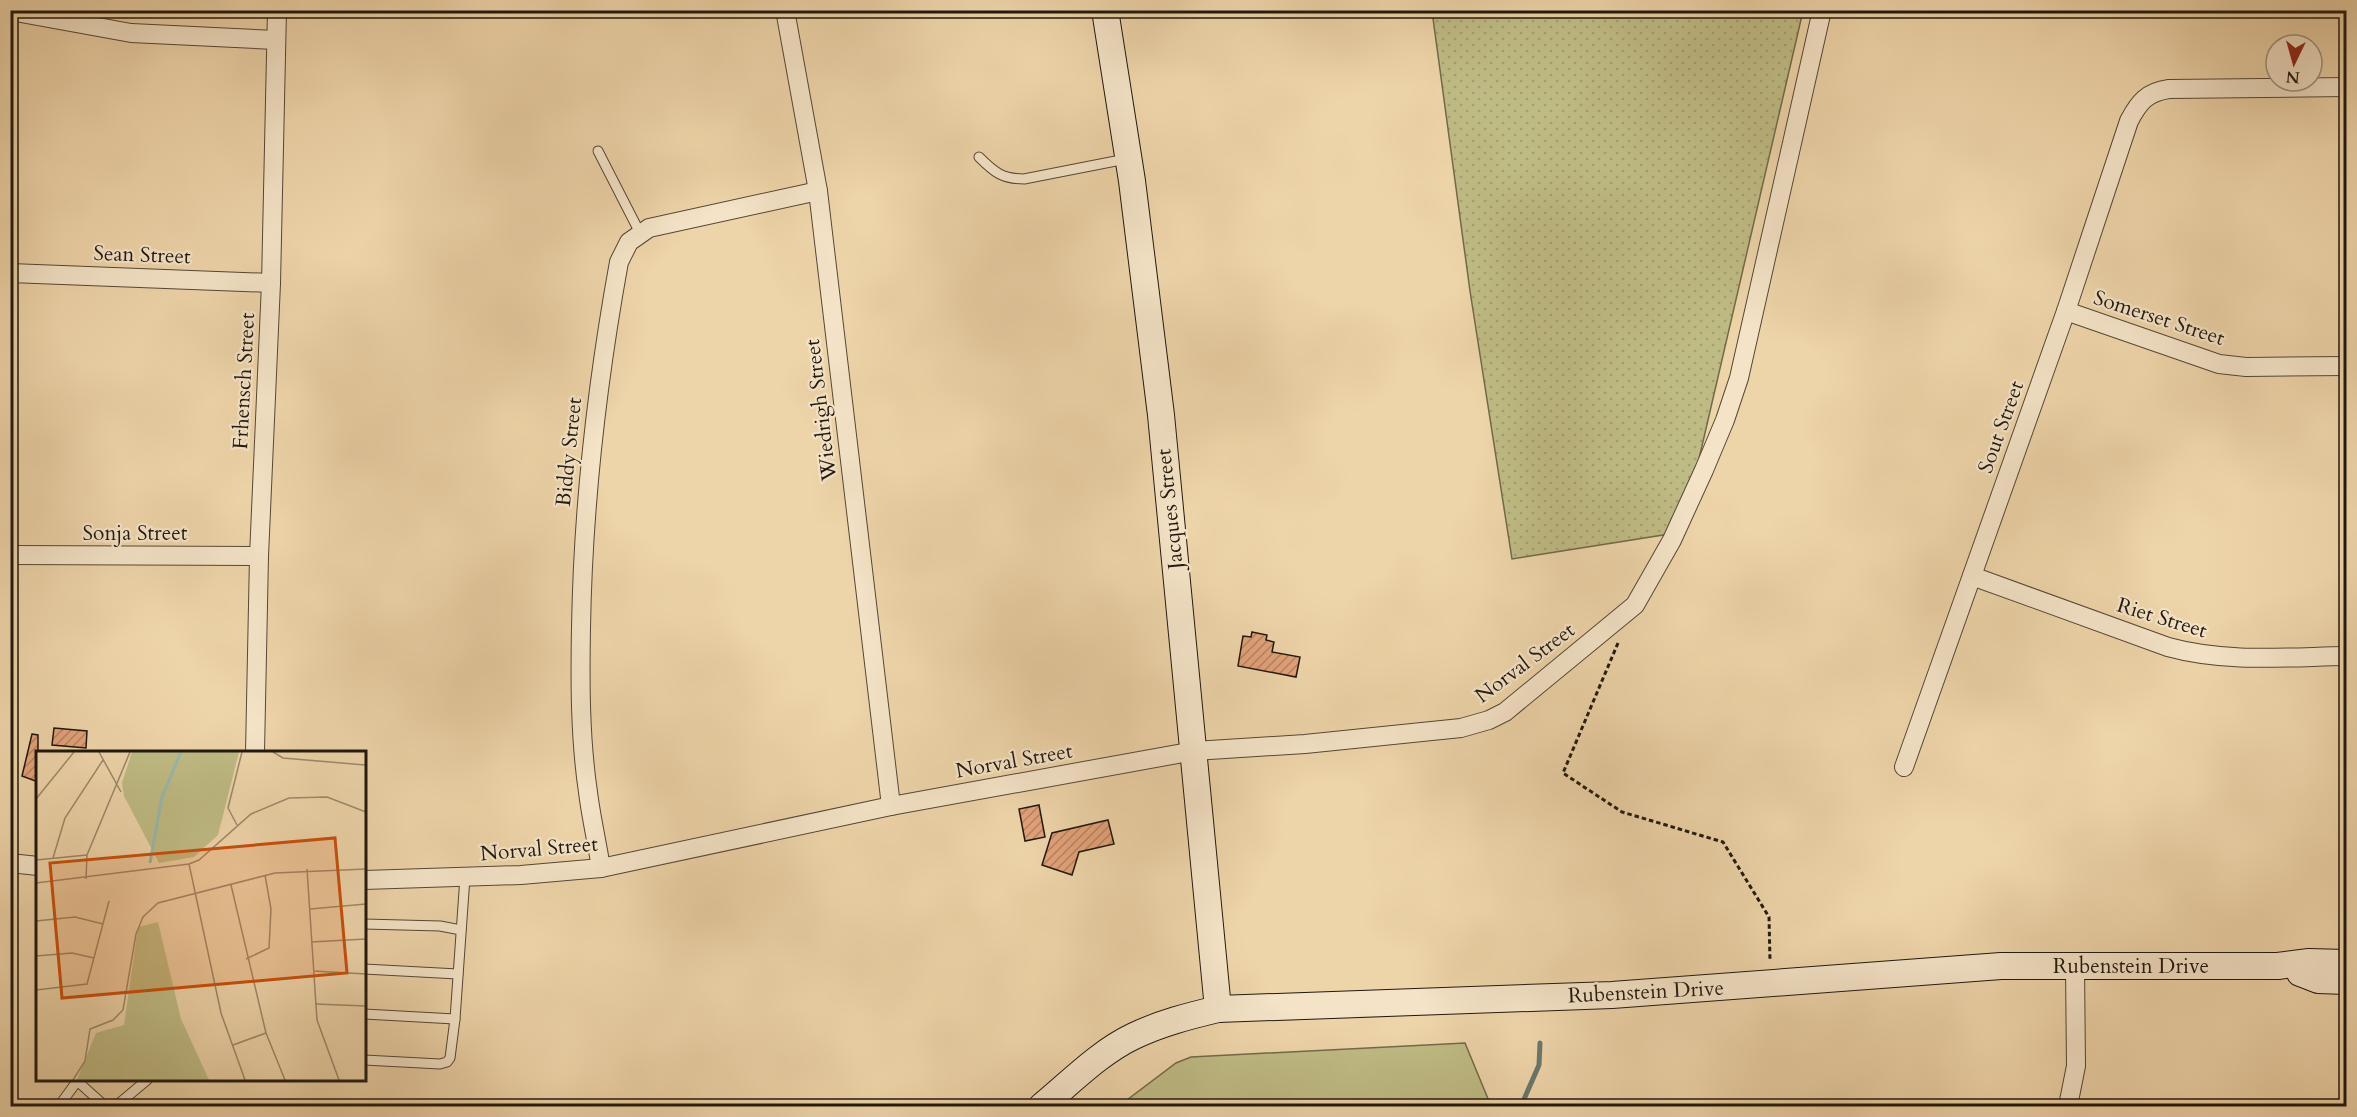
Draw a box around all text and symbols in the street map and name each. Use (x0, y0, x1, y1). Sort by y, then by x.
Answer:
north arrow (2264, 33, 2324, 93)
text: N (2285, 65, 2301, 89)
street label: Sean Street (93, 239, 191, 271)
street label: Somerset Street (2090, 283, 2229, 353)
street label: Frhensch Street (226, 312, 262, 450)
street label: Wiedrigh Street (798, 337, 844, 484)
street label: Sout Street (1971, 377, 2031, 477)
street label: Biddy Street (549, 396, 589, 508)
street label: Jacques Street (1149, 447, 1191, 574)
street label: Sonja Street (83, 519, 188, 548)
street label: Riet Street (2113, 591, 2211, 646)
street label: Norval Street (1469, 616, 1581, 710)
street label: Norval Street (953, 736, 1075, 786)
inset map (36, 751, 366, 1081)
street label: Norval Street (479, 829, 599, 869)
street label: Rubenstein Drive (2053, 952, 2209, 981)
street label: Rubenstein Drive (1567, 973, 1725, 1011)

